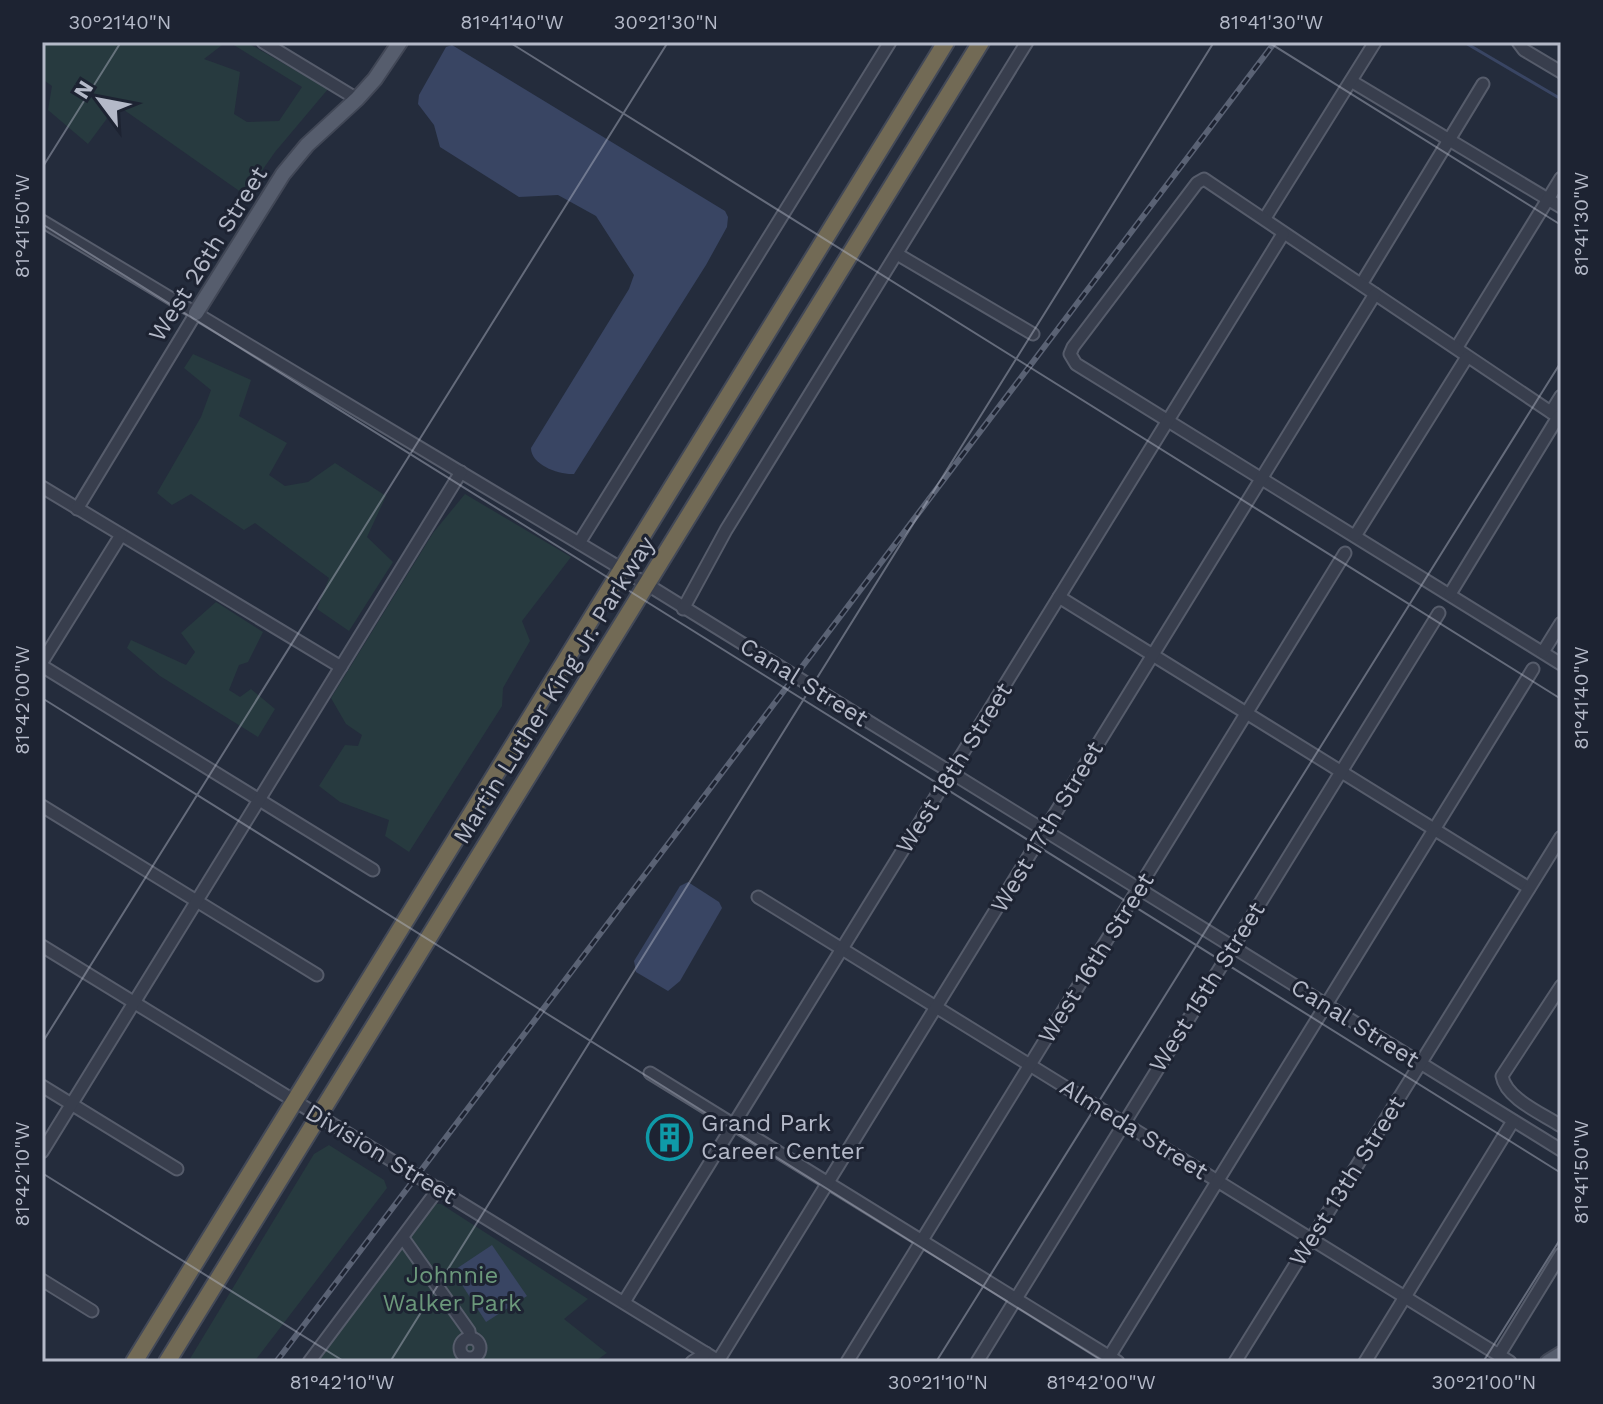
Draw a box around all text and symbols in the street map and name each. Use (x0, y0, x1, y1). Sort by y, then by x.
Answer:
text: 30°21'40"N (68, 10, 172, 34)
text: 81°41'40"W (460, 10, 564, 34)
text: 30°21'30"N (614, 10, 718, 34)
text: 81°41'30"W (1219, 10, 1323, 34)
north arrow (60, 60, 140, 140)
text: N (69, 76, 98, 103)
street label: West 26th Street (143, 161, 273, 347)
text: 81°41'30"W (1569, 172, 1593, 276)
text: 81°41'50"W (10, 174, 34, 278)
street label: Martin Luther King Jr. Parkway (447, 530, 661, 849)
street label: Canal Street (735, 632, 873, 732)
text: 81°42'00"W (10, 645, 34, 755)
text: 81°41'40"W (1569, 646, 1593, 750)
street label: West 18th Street (890, 677, 1018, 859)
street label: West 17th Street (985, 736, 1109, 918)
street label: West 16th Street (1032, 868, 1160, 1048)
street label: West 15th Street (1143, 897, 1271, 1077)
street label: Canal Street (1286, 973, 1424, 1073)
street label: Almeda Street (1055, 1073, 1213, 1185)
street label: West 13th Street (1283, 1091, 1411, 1271)
street label: Division Street (300, 1098, 462, 1210)
place label: Grand Park Career Center (701, 1109, 864, 1165)
building icon: Grand Park Career Center (646, 1113, 694, 1161)
text: 81°41'50"W (1569, 1120, 1593, 1224)
text: 81°42'10"W (10, 1122, 34, 1226)
park label: Johnnie Walker Park (382, 1261, 522, 1317)
text: 81°42'10"W (290, 1370, 394, 1394)
text: 30°21'10"N (888, 1370, 988, 1394)
text: 81°42'00"W (1046, 1370, 1156, 1394)
text: 30°21'00"N (1431, 1370, 1537, 1394)

